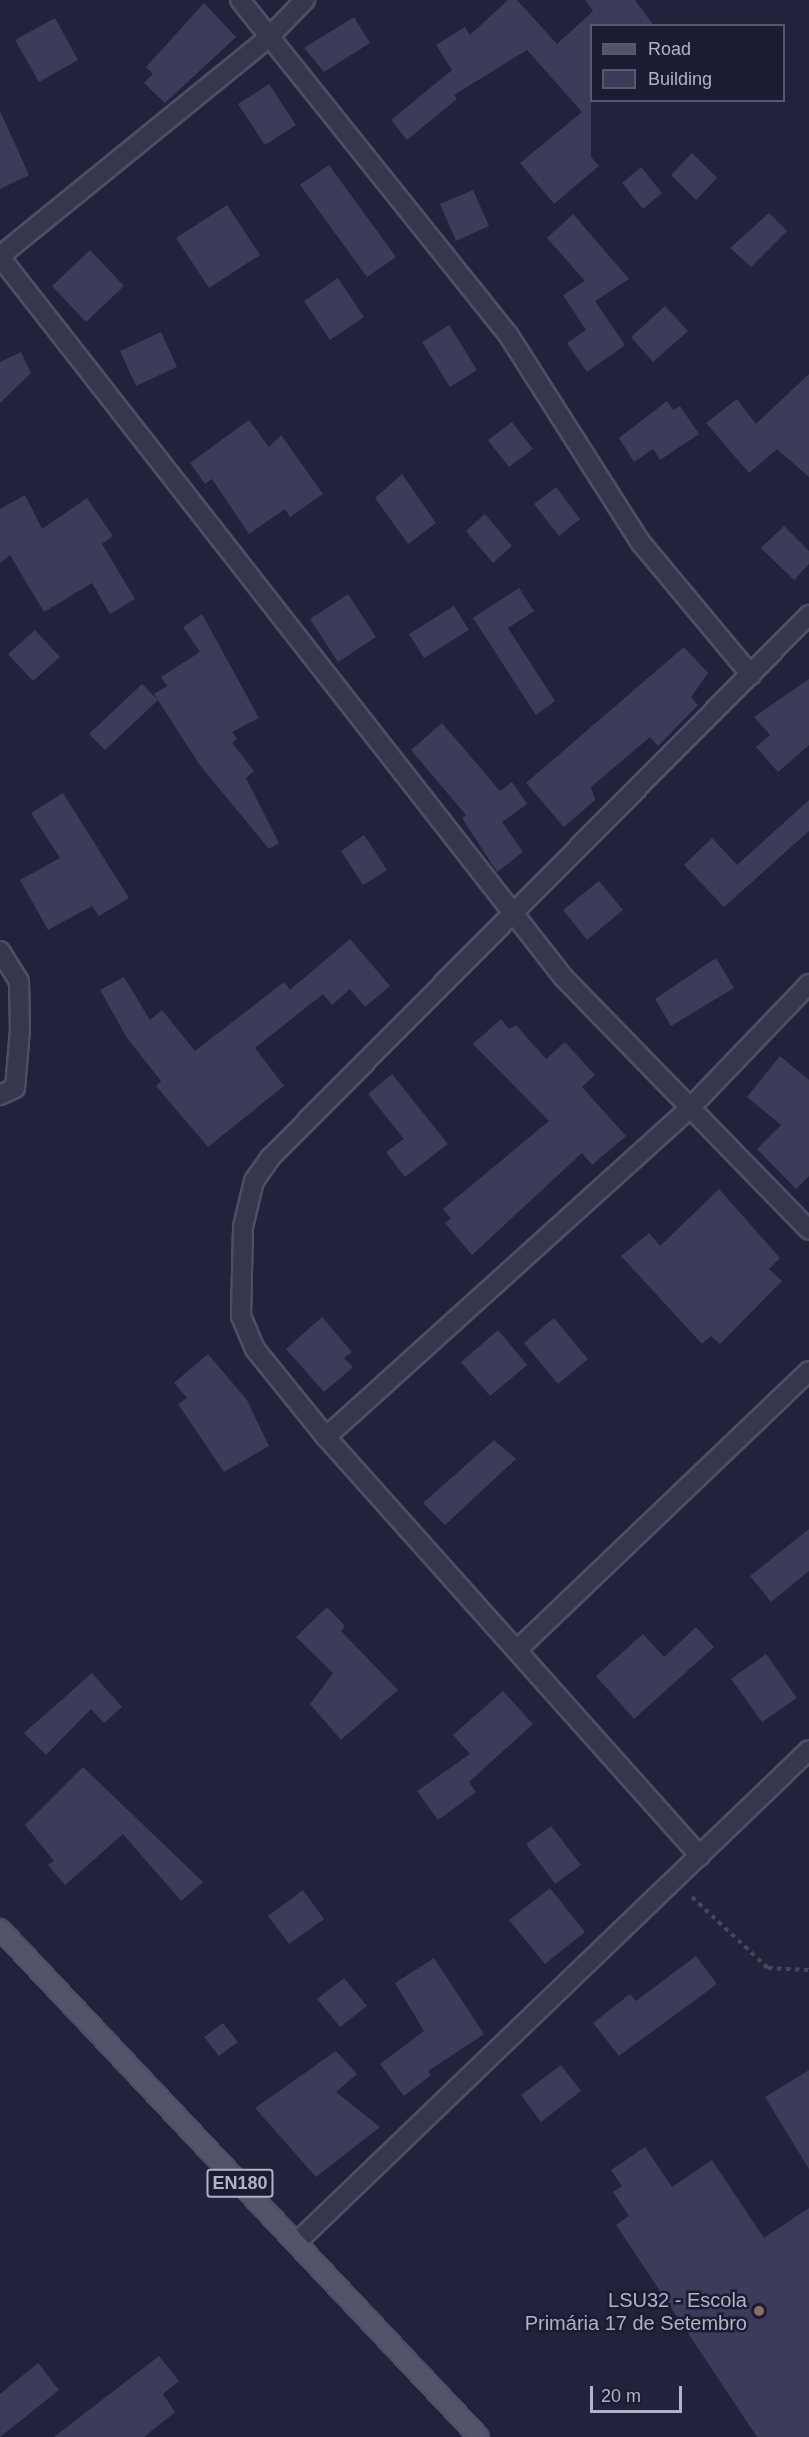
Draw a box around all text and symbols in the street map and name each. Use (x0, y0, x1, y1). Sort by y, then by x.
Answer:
legend (590, 24, 785, 102)
text: Road (648, 39, 691, 59)
text: Building (648, 69, 712, 89)
road number: EN180 (206, 2168, 274, 2198)
place label: LSU32 - Escola Primária 17 de Setembro (525, 2288, 747, 2335)
marker: LSU32 - Escola Primária 17 de Setembro (752, 2304, 766, 2318)
scale bar (593, 2374, 684, 2412)
text: 20 m (601, 2386, 641, 2406)

